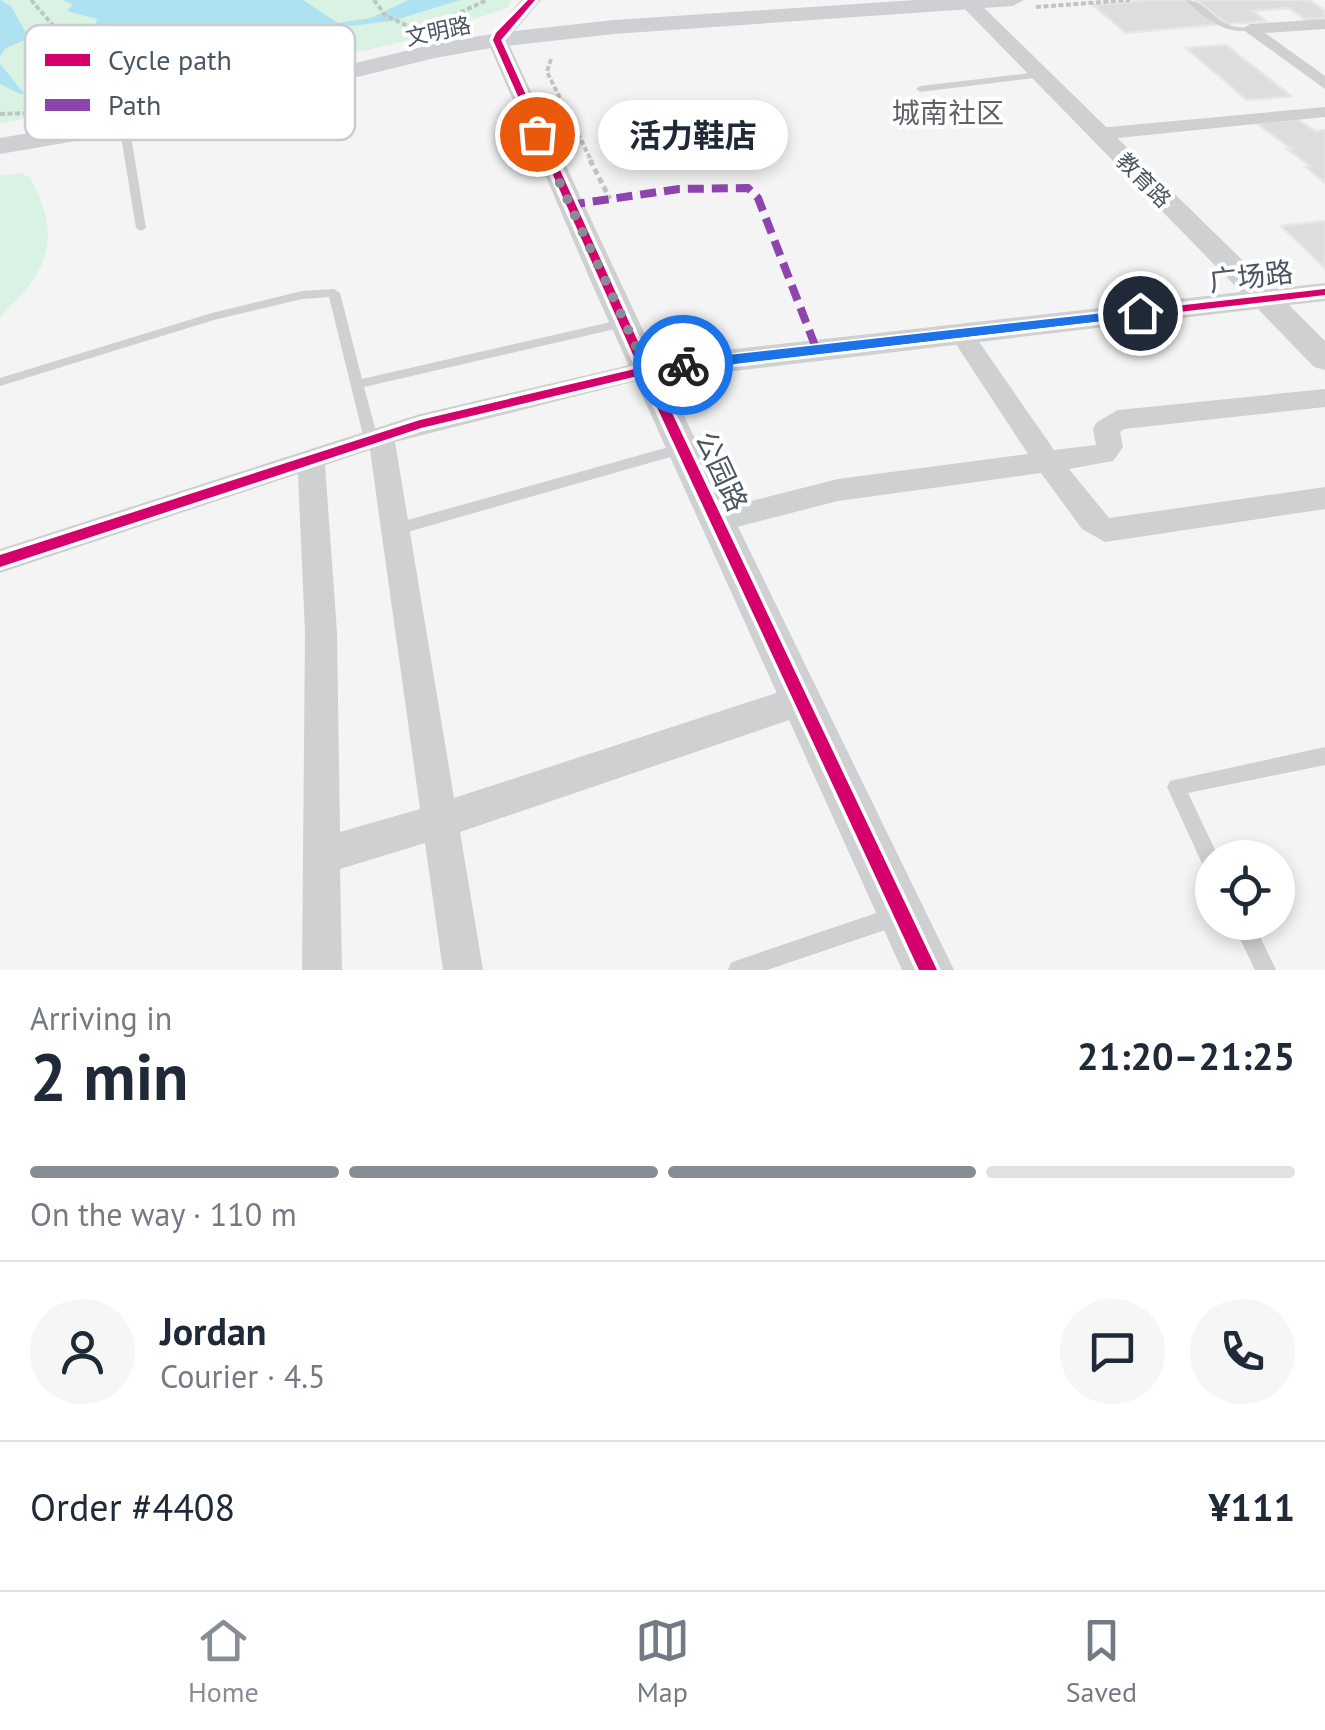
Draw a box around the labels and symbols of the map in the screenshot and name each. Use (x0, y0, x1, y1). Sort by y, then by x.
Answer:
street label: 文明路 (403, 10, 473, 52)
legend (25, 25, 355, 140)
text: Cycle path (108, 41, 232, 78)
text: Path (108, 86, 161, 123)
pin (495, 92, 580, 177)
district label: 城南社区 (892, 94, 1004, 131)
callout: 活力鞋店 (597, 99, 787, 169)
street label: 教育路 (1111, 147, 1177, 213)
street label: 广场路 (1207, 253, 1295, 299)
pin (1098, 271, 1183, 356)
courier (633, 315, 733, 415)
street label: 公园路 (687, 425, 757, 517)

